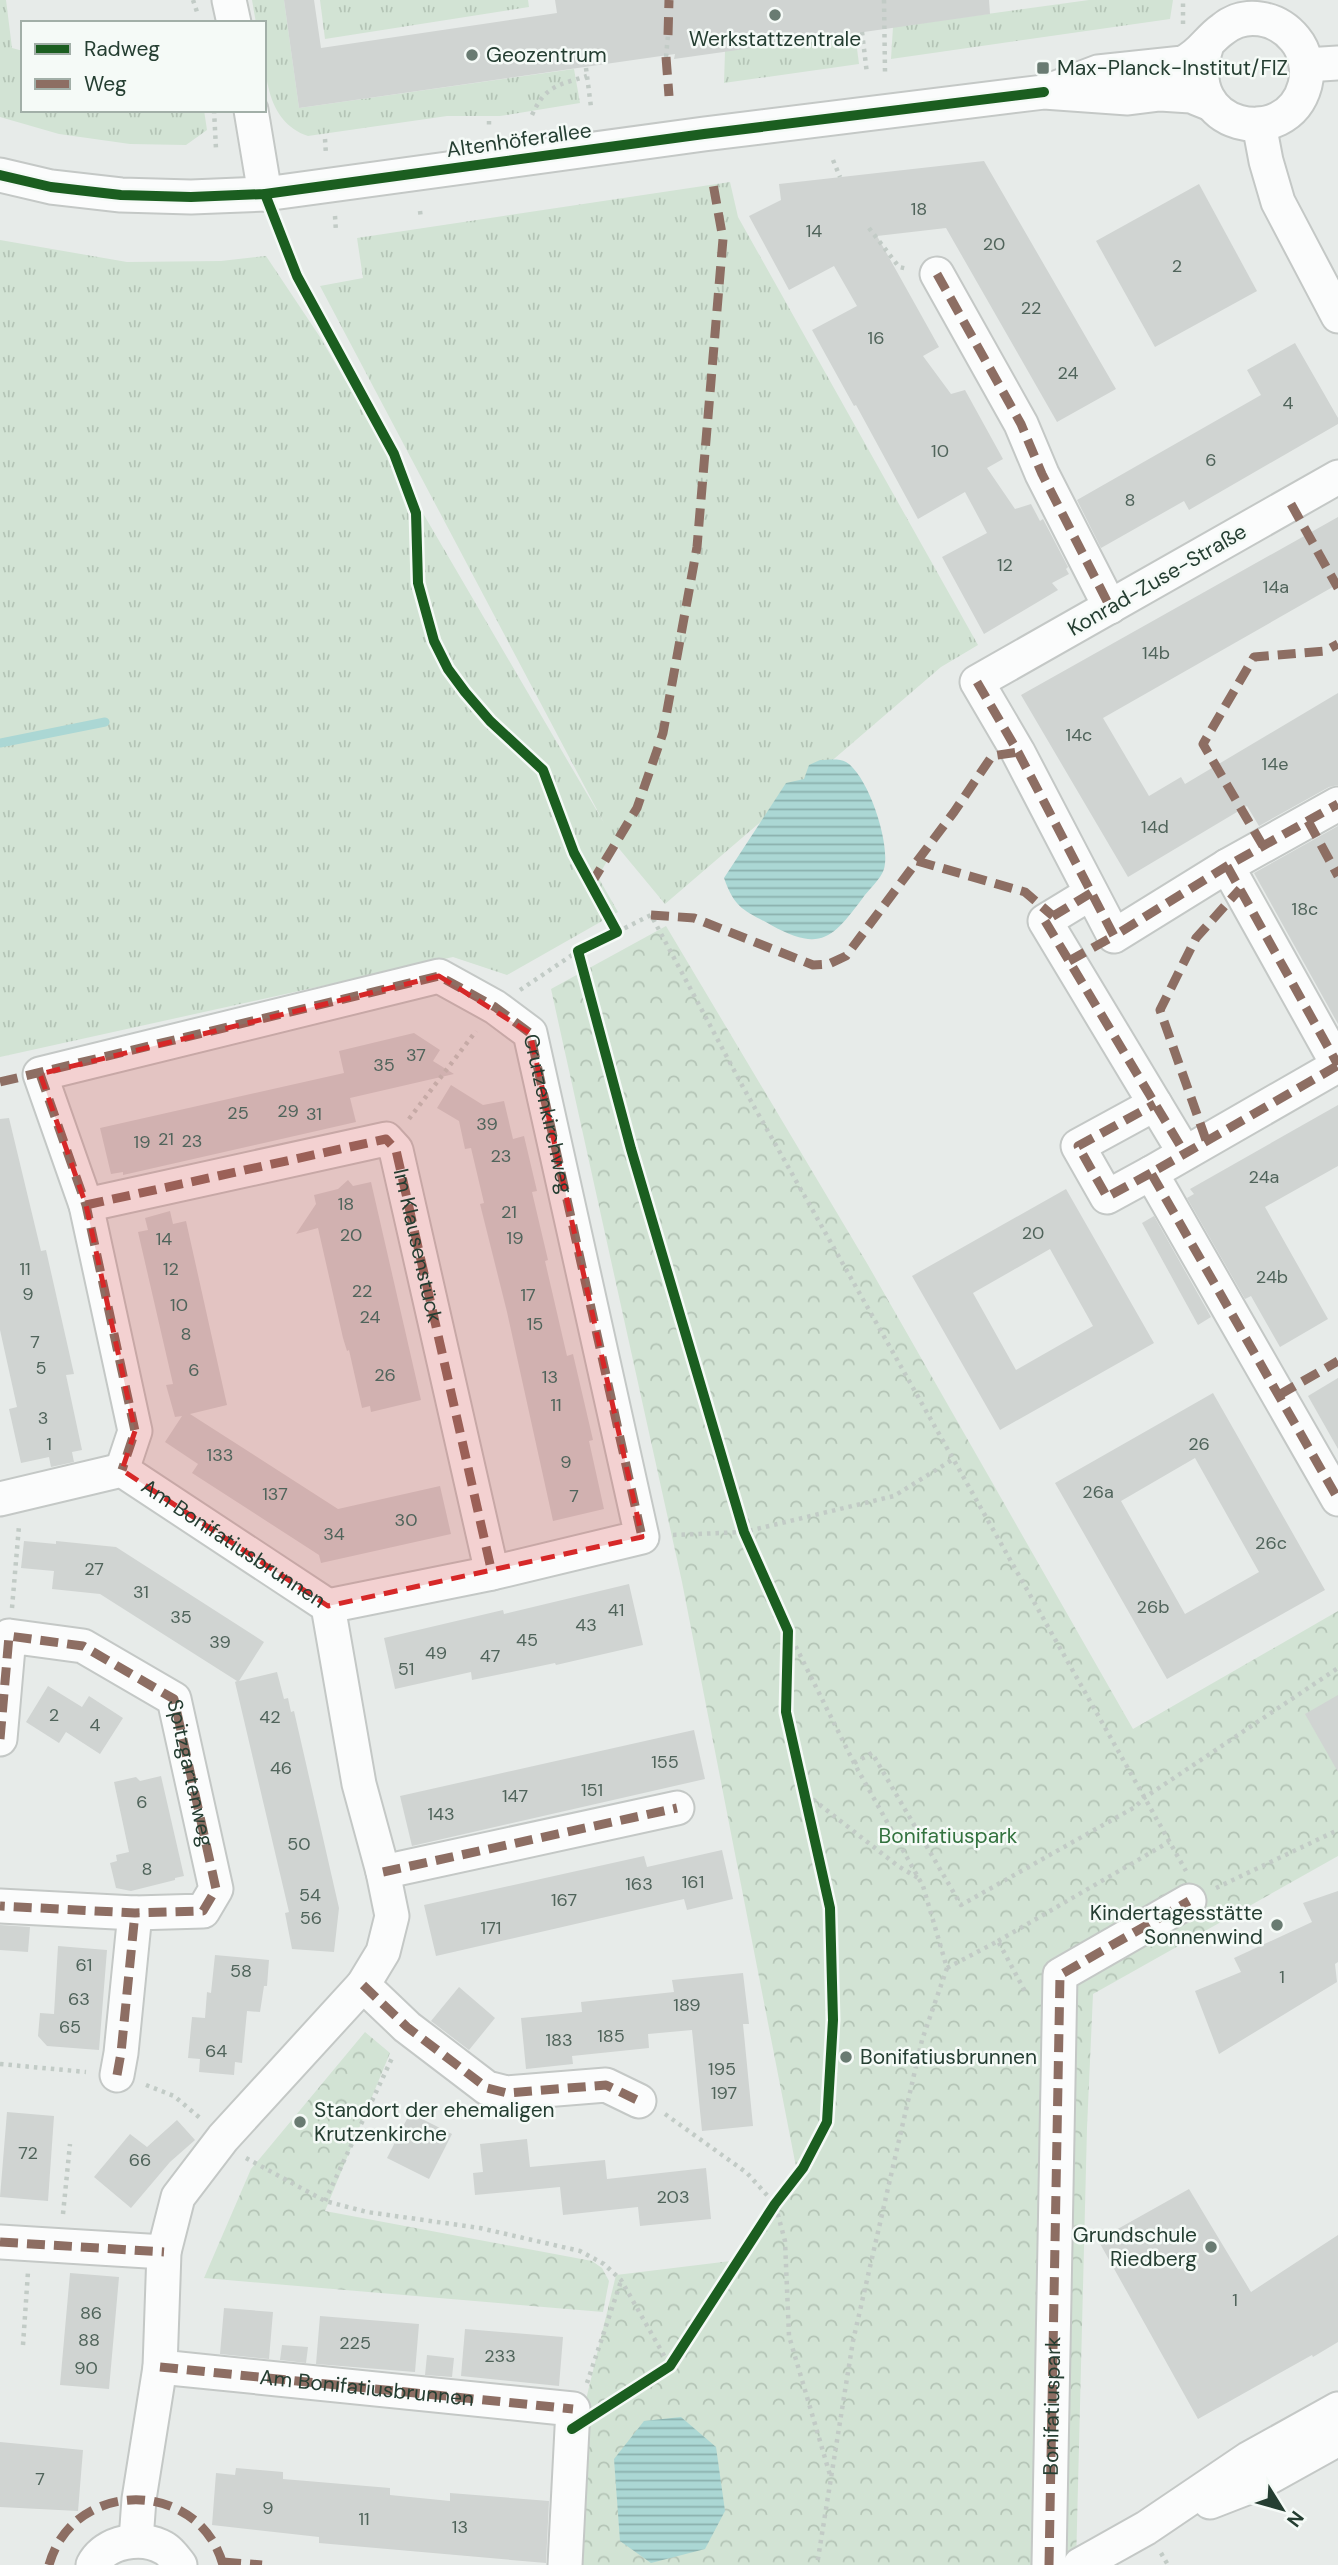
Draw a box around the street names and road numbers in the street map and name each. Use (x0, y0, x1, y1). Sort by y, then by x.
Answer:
street label: Altenhöferallee (445, 116, 593, 164)
street label: Konrad-Zuse-Straße (1062, 517, 1252, 643)
street label: Crutzenkirchweg (517, 1031, 579, 1197)
street label: Im Klausenstück (387, 1166, 449, 1326)
street label: Am Bonifatiusbrunnen (136, 1473, 331, 1615)
street label: Spitzgartenweg (160, 1696, 220, 1850)
street label: Bonifatiuspark (1037, 2336, 1067, 2476)
street label: Am Bonifatiusbrunnen (258, 2363, 475, 2413)

